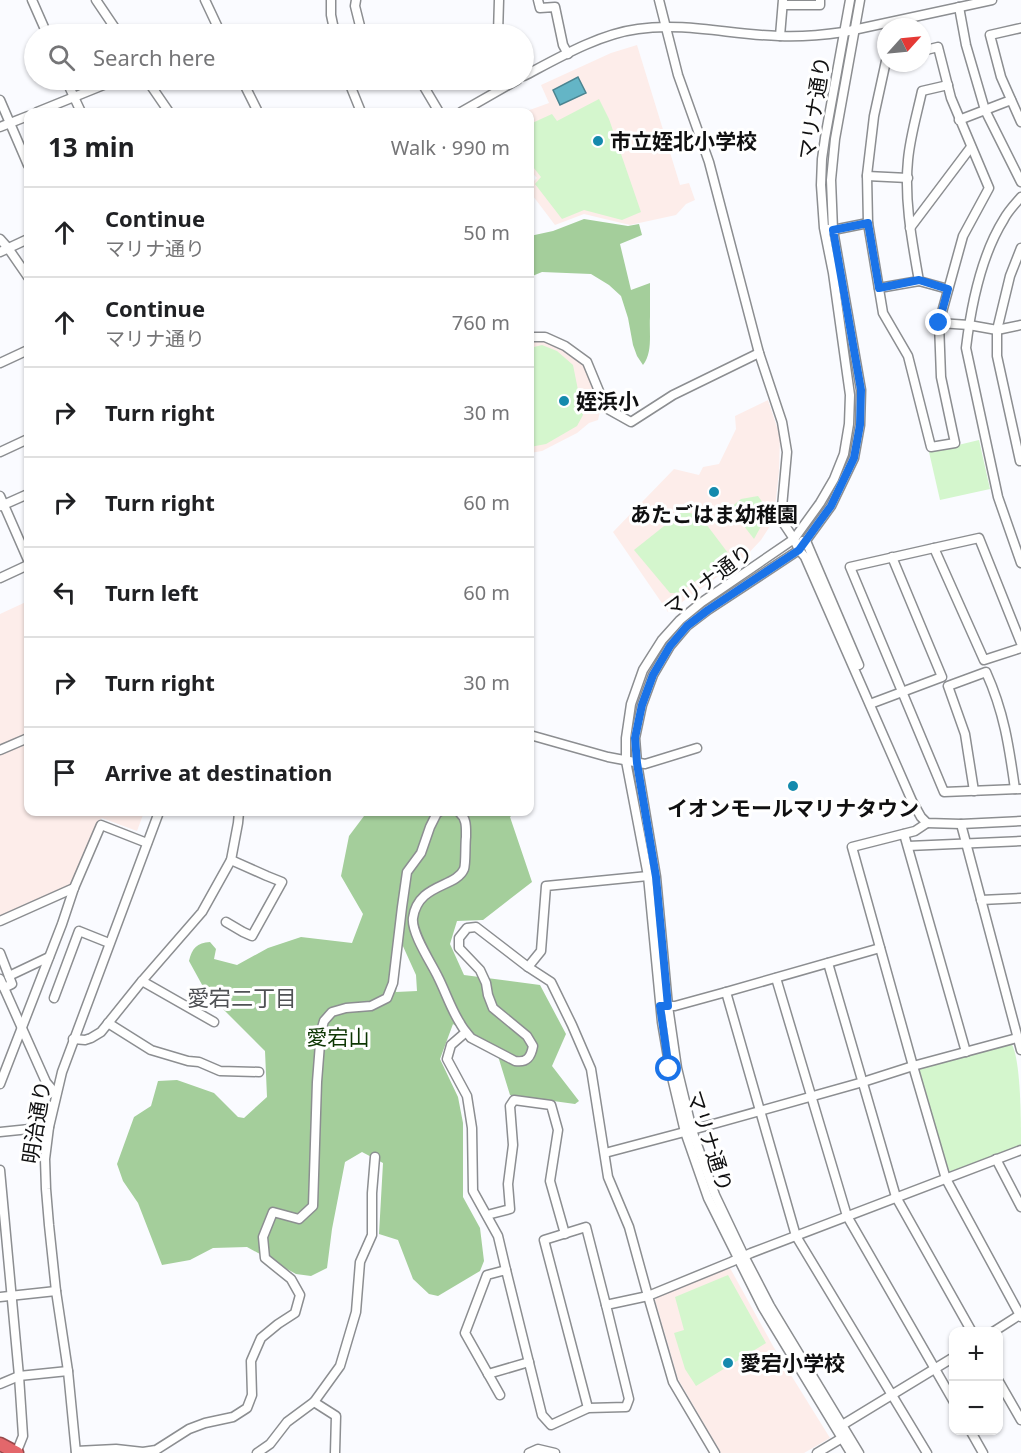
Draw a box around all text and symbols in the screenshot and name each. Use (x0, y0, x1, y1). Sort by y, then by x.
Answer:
north arrow (877, 18, 931, 72)
search box (24, 24, 534, 90)
icon: search (45, 41, 78, 74)
text: Search here (93, 42, 215, 72)
street label: マリナ通り (792, 54, 836, 162)
place label: 市立姪北小学校 (610, 127, 757, 155)
text: 13 min (48, 129, 135, 165)
text: Walk · 990 m (391, 134, 510, 161)
marker: 市立姪北小学校 (591, 134, 605, 148)
text: Continue (105, 203, 205, 233)
icon: ahead (48, 216, 81, 249)
text: 50 m (463, 219, 510, 246)
text: マリナ通り (105, 235, 205, 262)
text: Continue (105, 293, 205, 323)
icon: ahead (48, 306, 81, 339)
text: 760 m (452, 309, 510, 336)
route end (925, 309, 951, 335)
text: マリナ通り (105, 325, 205, 352)
place label: 姪浜小 (576, 387, 639, 415)
marker: 姪浜小 (557, 394, 571, 408)
icon: right (48, 396, 81, 429)
text: Turn right (105, 397, 215, 427)
text: 30 m (463, 399, 510, 426)
marker: あたごはま幼稚園 (707, 485, 721, 499)
icon: right (48, 486, 81, 519)
text: Turn right (105, 487, 215, 517)
text: 60 m (463, 489, 510, 516)
place label: あたごはま幼稚園 (630, 500, 798, 528)
street label: マリナ通り (658, 537, 758, 623)
icon: left (48, 576, 81, 609)
text: Turn left (105, 577, 199, 607)
text: 60 m (463, 579, 510, 606)
icon: right (48, 666, 81, 699)
text: Turn right (105, 667, 215, 697)
text: 30 m (463, 669, 510, 696)
icon: arrive (48, 756, 81, 789)
text: Arrive at destination (105, 757, 332, 787)
marker: イオンモールマリナタウン (786, 779, 800, 793)
place label: イオンモールマリナタウン (667, 794, 919, 822)
district label: 愛宕二丁目 (187, 982, 297, 1012)
park label: 愛宕山 (307, 1023, 370, 1051)
route start (655, 1055, 681, 1081)
street label: 明治通り (16, 1078, 56, 1166)
street label: マリナ通り (680, 1087, 740, 1195)
map controls (949, 1327, 1003, 1435)
button: + (949, 1327, 1003, 1381)
place label: 愛宕小学校 (740, 1349, 845, 1377)
marker: 愛宕小学校 (721, 1356, 735, 1370)
button: − (949, 1381, 1003, 1435)

